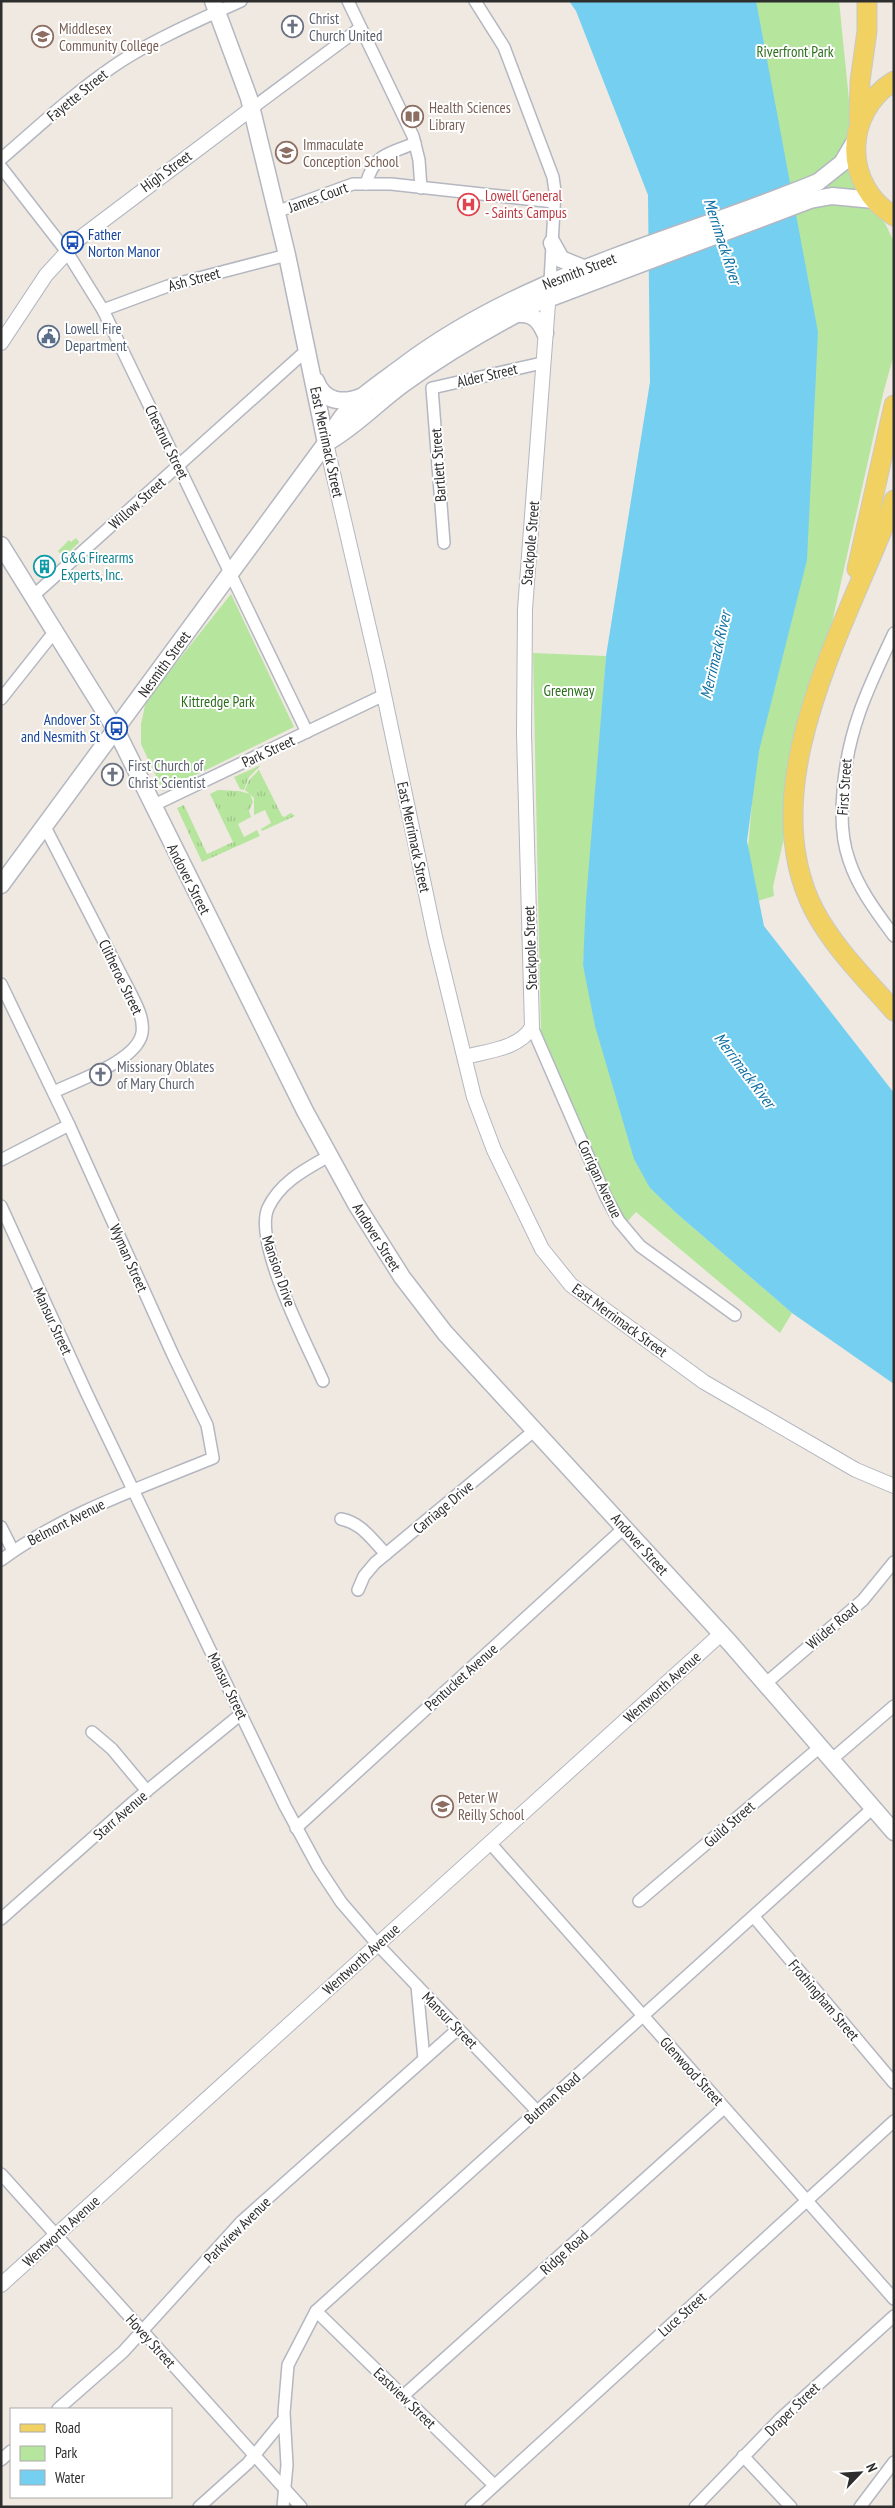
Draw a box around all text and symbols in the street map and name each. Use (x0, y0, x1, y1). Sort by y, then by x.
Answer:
place label: Christ Church United (309, 9, 383, 45)
church icon: Christ Church United (281, 15, 305, 39)
place label: Middlesex Community College (59, 19, 159, 55)
school or university icon: Middlesex Community College (31, 25, 55, 49)
park label: Riverfront Park (756, 42, 834, 61)
street label: Fayette Street (43, 65, 111, 125)
place label: Health Sciences Library (429, 98, 511, 134)
library icon: Health Sciences Library (401, 104, 425, 128)
place label: Immaculate Conception School (303, 135, 399, 171)
school or university icon: Immaculate Conception School (275, 141, 299, 165)
street label: High Street (137, 146, 195, 196)
street label: James Court (285, 177, 350, 217)
place label: Lowell General - Saints Campus (485, 186, 567, 222)
hospital icon: Lowell General - Saints Campus (457, 192, 481, 216)
water label: Merrimack River (700, 196, 747, 289)
place label: Father Norton Manor (88, 225, 161, 261)
bus stop icon: Father Norton Manor (60, 231, 84, 255)
street label: Nesmith Street (540, 248, 618, 294)
street label: Ash Street (166, 263, 222, 295)
place label: Lowell Fire Department (65, 319, 127, 355)
public building icon: Lowell Fire Department (37, 325, 61, 349)
street label: Alder Street (455, 359, 519, 391)
street label: East Merrimack Street (306, 385, 348, 499)
street label: Chestnut Street (141, 402, 193, 482)
street label: Bartlett Street (426, 428, 450, 502)
street label: Willow Street (105, 473, 169, 533)
street label: Stackpole Street (517, 500, 543, 586)
place label: G&G Firearms Experts, Inc. (61, 548, 133, 584)
building icon: G&G Firearms Experts, Inc. (33, 554, 57, 578)
water label: Merrimack River (695, 607, 735, 701)
street label: Nesmith Street (134, 627, 194, 701)
park label: Greenway (544, 681, 595, 700)
park label: Kittredge Park (181, 692, 255, 711)
place label: Andover St and Nesmith St (21, 710, 100, 746)
bus stop icon: Andover St and Nesmith St (104, 716, 128, 740)
street label: Park Street (239, 731, 297, 771)
place label: First Church of Christ Scientist (128, 756, 206, 792)
street label: First Street (833, 758, 855, 816)
church icon: First Church of Christ Scientist (100, 762, 124, 786)
street label: East Merrimack Street (393, 780, 435, 894)
street label: Andover Street (163, 840, 215, 918)
street label: Stackpole Street (519, 905, 541, 991)
street label: Clitheroe Street (95, 936, 147, 1018)
water label: Merrimack River (710, 1028, 781, 1114)
place label: Missionary Oblates of Mary Church (117, 1057, 214, 1093)
church icon: Missionary Oblates of Mary Church (89, 1063, 113, 1087)
street label: Corrigan Avenue (574, 1137, 626, 1221)
street label: Andover Street (349, 1199, 405, 1275)
street label: Wyman Street (106, 1221, 152, 1295)
street label: Mansion Drive (258, 1233, 300, 1309)
street label: East Merrimack Street (569, 1279, 671, 1361)
street label: Mansur Street (29, 1284, 77, 1358)
street label: Carriage Drive (409, 1476, 477, 1538)
street label: Belmont Avenue (24, 1494, 108, 1550)
street label: Andover Street (607, 1509, 673, 1579)
street label: Wilder Road (802, 1599, 862, 1653)
street label: Pentucket Avenue (421, 1639, 501, 1715)
street label: Wentworth Avenue (619, 1647, 705, 1727)
street label: Mansur Street (204, 1649, 252, 1723)
street label: Starr Avenue (89, 1786, 151, 1844)
place label: Peter W Reilly School (458, 1788, 525, 1824)
school or university icon: Peter W Reilly School (430, 1794, 454, 1818)
street label: Guild Street (700, 1797, 758, 1851)
street label: Wentworth Avenue (318, 1919, 404, 1999)
street label: Frothingham Street (784, 1955, 864, 2045)
street label: Mansur Street (418, 1987, 482, 2053)
street label: Glenwood Street (656, 2033, 728, 2109)
street label: Butman Road (520, 2068, 584, 2128)
street label: Wentworth Avenue (18, 2191, 104, 2271)
street label: Parkview Avenue (200, 2193, 274, 2267)
street label: Ridge Road (536, 2225, 592, 2279)
street label: Luce Street (654, 2288, 710, 2340)
street label: Hovey Street (122, 2310, 180, 2372)
street label: Eastview Street (370, 2364, 440, 2432)
street label: Draper Street (761, 2378, 823, 2440)
legend (10, 2408, 172, 2498)
text: Road (55, 2418, 81, 2437)
text: Park (55, 2443, 77, 2462)
north arrow (835, 2448, 885, 2498)
text: N (862, 2460, 882, 2475)
text: Water (55, 2468, 86, 2487)

